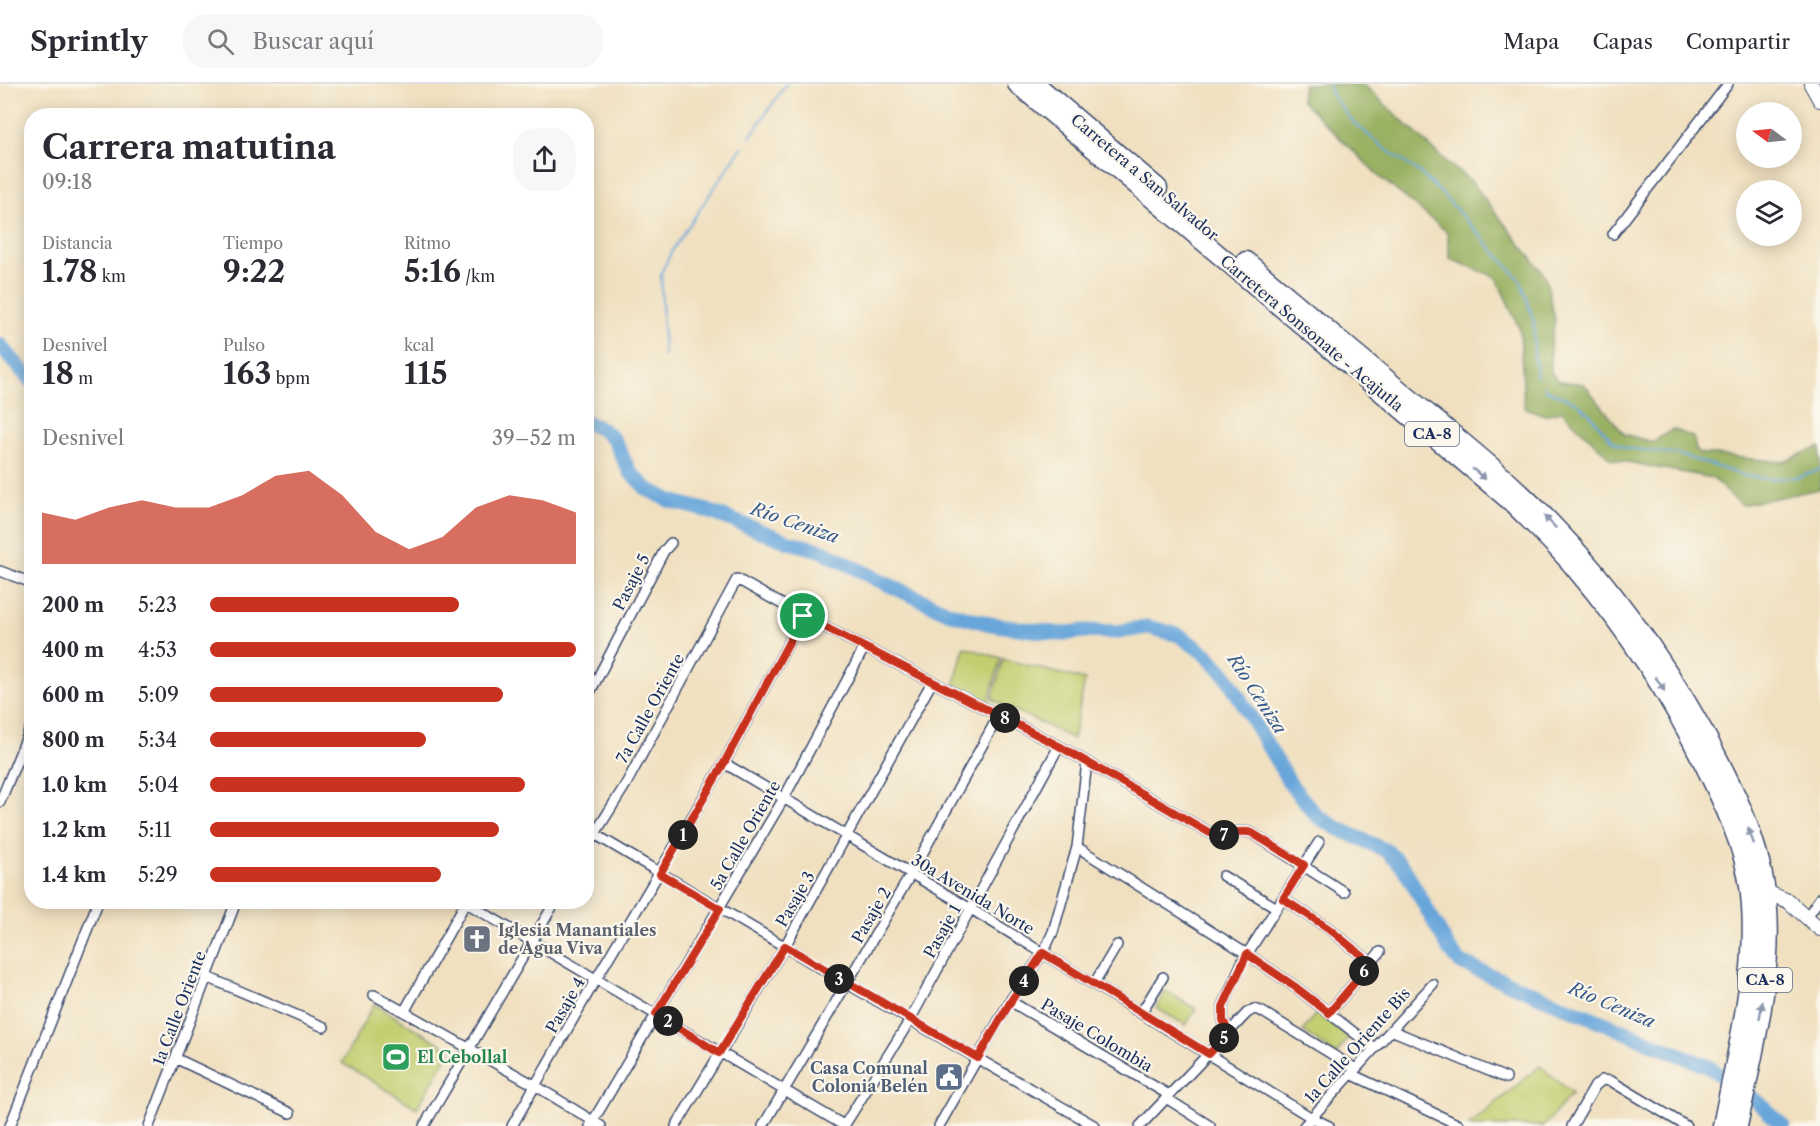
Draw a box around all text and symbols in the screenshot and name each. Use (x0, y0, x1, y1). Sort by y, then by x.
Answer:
search box (183, 14, 603, 68)
text: Sprintly (30, 24, 147, 58)
icon: search (204, 25, 237, 58)
text: Buscar aquí (252, 28, 374, 55)
text: Mapa (1503, 29, 1559, 54)
text: Capas (1592, 29, 1653, 54)
text: Compartir (1686, 29, 1790, 54)
north arrow (1736, 102, 1802, 168)
map controls (1736, 102, 1802, 246)
street label: Carretera a San Salvador (1067, 109, 1223, 245)
text: Carrera matutina (42, 127, 336, 168)
button: share (513, 128, 576, 191)
text: 09:18 (42, 170, 92, 194)
button: layers (1736, 180, 1802, 246)
text: Distancia (42, 233, 113, 253)
text: Tiempo (223, 233, 283, 253)
text: Ritmo (404, 233, 451, 253)
street label: Carretera Sonsonate - Acajutla (1216, 250, 1408, 416)
text: 1.78 (42, 253, 98, 290)
text: 9:22 (223, 253, 285, 290)
text: 5:16 (404, 253, 461, 290)
text: km (98, 266, 126, 286)
text: /km (461, 266, 495, 286)
text: Desnivel (42, 335, 108, 355)
text: Pulso (223, 335, 265, 355)
text: kcal (404, 335, 434, 355)
text: 18 (42, 355, 74, 392)
text: 163 (223, 355, 271, 392)
text: 115 (404, 355, 448, 392)
text: m (74, 368, 93, 388)
text: bpm (271, 368, 310, 388)
road number: CA-8 (1405, 422, 1459, 446)
text: Desnivel (42, 426, 124, 450)
text: 39–52 m (492, 426, 576, 450)
one-way arrow (1471, 467, 1486, 480)
water label: Río Ceniza (746, 497, 842, 548)
one-way arrow (1543, 514, 1557, 529)
street label: Pasaje 5 (608, 550, 654, 614)
pin (777, 590, 828, 641)
text: 200 m (42, 593, 104, 617)
text: 5:23 (138, 593, 177, 617)
icon: arrive (786, 599, 819, 632)
text: 400 m (42, 638, 104, 662)
text: 4:53 (138, 638, 177, 662)
water label: Río Ceniza (1222, 648, 1291, 739)
street label: 7a Calle Oriente (612, 650, 688, 766)
one-way arrow (1654, 676, 1666, 692)
text: 600 m (42, 683, 104, 707)
text: 5:09 (138, 683, 179, 707)
pin: 8 (990, 703, 1020, 733)
text: 8 (1000, 708, 1010, 728)
text: 800 m (42, 728, 105, 752)
text: 5:34 (138, 728, 177, 752)
text: 1.0 km (42, 773, 107, 797)
text: 5:04 (138, 773, 179, 797)
street label: 5a Calle Oriente (706, 777, 784, 893)
text: 1.2 km (42, 818, 106, 842)
text: 5:11 (138, 818, 171, 842)
pin: 1 (668, 820, 698, 850)
pin: 7 (1209, 820, 1239, 850)
text: 1 (679, 825, 687, 845)
text: 7 (1220, 825, 1228, 845)
one-way arrow (1746, 827, 1756, 845)
street label: 30a Avenida Norte (908, 849, 1038, 939)
text: 1.4 km (42, 863, 107, 887)
text: 5:29 (138, 863, 178, 887)
street label: Pasaje 3 (771, 868, 819, 930)
street label: Pasaje 2 (847, 884, 895, 946)
street label: Pasaje 1 (919, 900, 965, 962)
place label: Iglesia Manantiales de Agua Viva (498, 920, 656, 958)
church icon: Iglesia Manantiales de Agua Viva (461, 923, 493, 955)
street label: 1a Calle Oriente (148, 948, 210, 1068)
pin: 6 (1349, 956, 1379, 986)
text: 6 (1359, 961, 1369, 981)
pin: 3 (824, 964, 854, 994)
pin: 4 (1009, 966, 1039, 996)
road number: CA-8 (1738, 968, 1792, 992)
text: 3 (834, 969, 844, 989)
text: 4 (1019, 971, 1029, 991)
street label: Pasaje 4 (541, 973, 589, 1037)
water label: Río Ceniza (1564, 976, 1659, 1033)
street label: 1a Calle Oriente Bis (1300, 983, 1414, 1107)
street label: Pasaje Colombia (1038, 994, 1157, 1076)
one-way arrow (1756, 1000, 1765, 1019)
pin: 2 (653, 1006, 683, 1036)
text: 2 (663, 1011, 673, 1031)
pin: 5 (1209, 1023, 1239, 1053)
text: 5 (1220, 1028, 1228, 1048)
sports icon: El Cebollal (380, 1041, 412, 1073)
place label: El Cebollal (417, 1047, 508, 1067)
place label: Casa Comunal Colonia Belén (810, 1058, 928, 1096)
public building icon: Casa Comunal Colonia Belén (933, 1061, 965, 1093)

